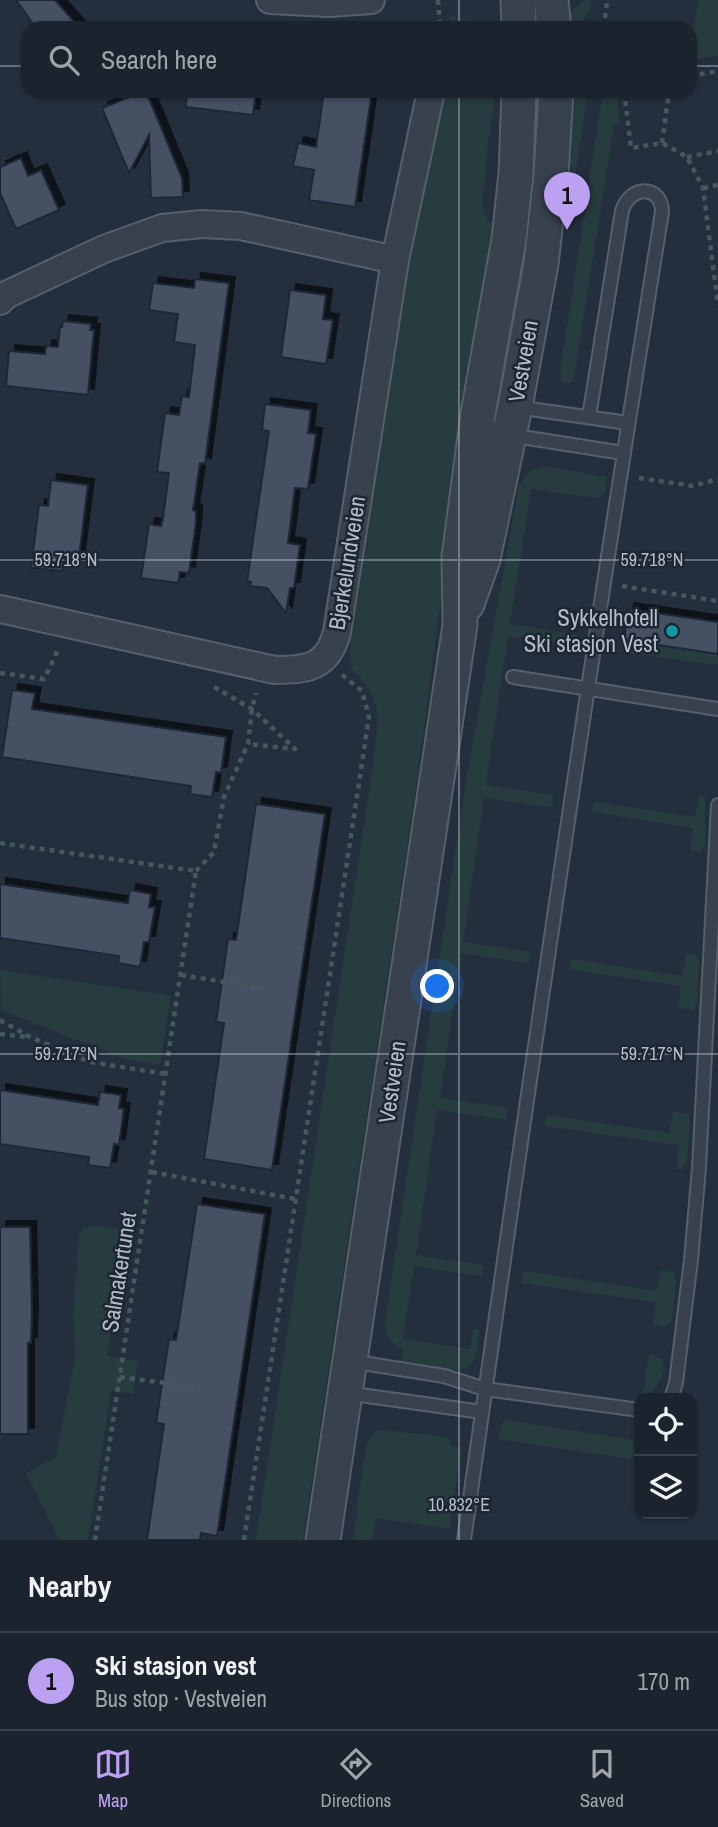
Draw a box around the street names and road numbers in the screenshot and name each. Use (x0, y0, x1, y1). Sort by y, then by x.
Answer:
street label: Vestveien (500, 317, 545, 404)
street label: Bjerkelundveien (321, 494, 372, 632)
street label: Vestveien (370, 1039, 413, 1125)
street label: Salmakertunet (94, 1209, 143, 1334)

